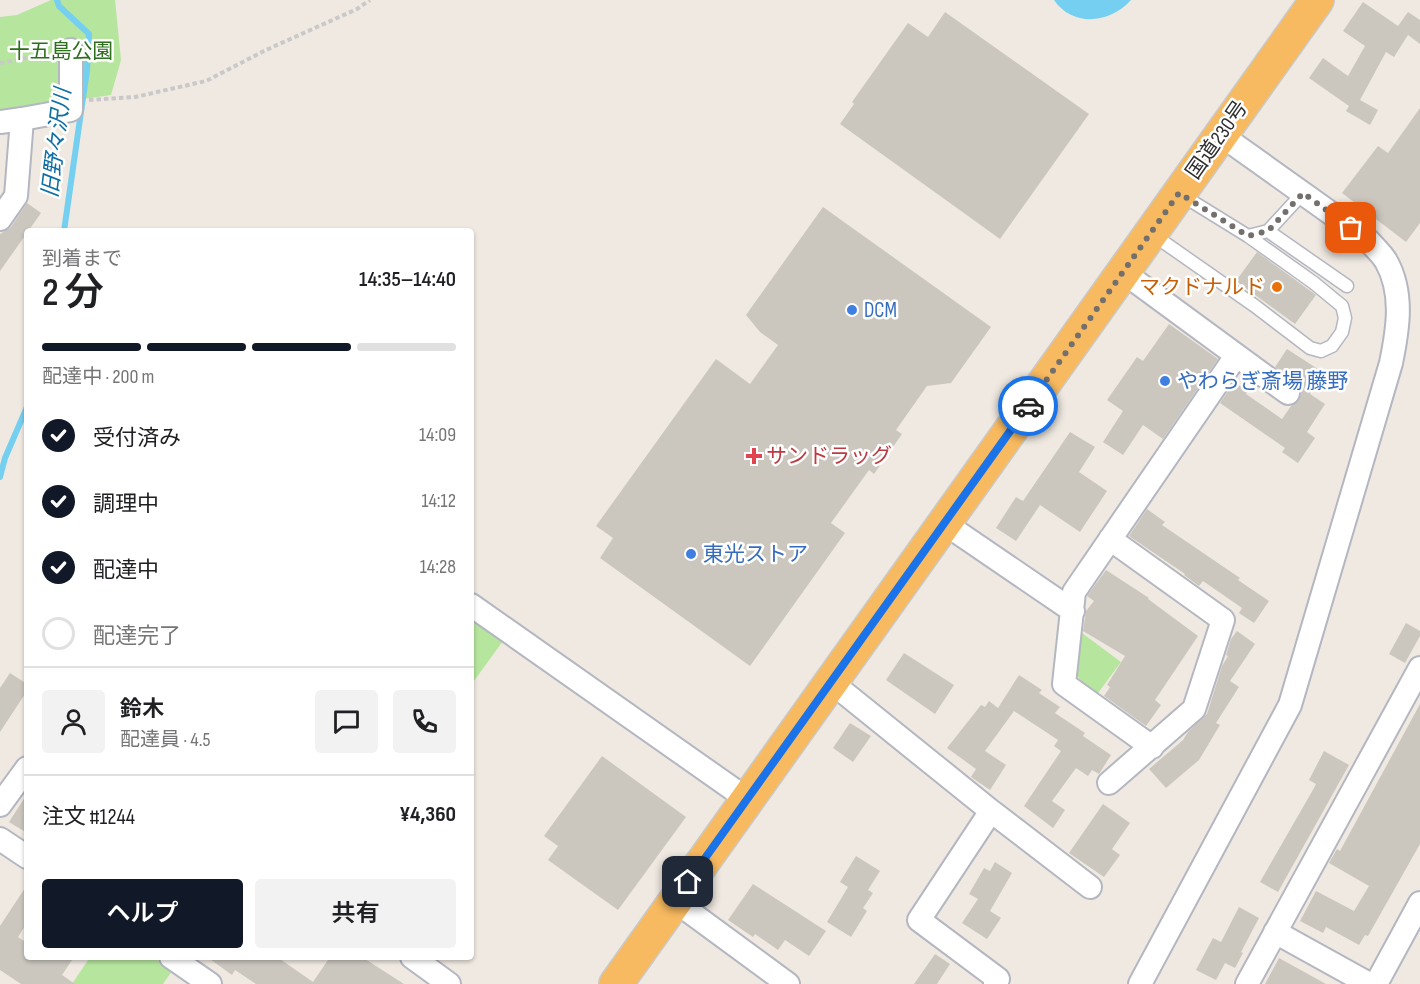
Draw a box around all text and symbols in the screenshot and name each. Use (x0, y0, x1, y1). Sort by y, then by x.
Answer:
park label: 十五島公園 (9, 39, 114, 64)
water label: 旧野々沢川 (37, 85, 77, 199)
street label: 国道230号 (1181, 96, 1253, 184)
pin (1325, 202, 1376, 253)
icon: bag (1334, 211, 1367, 244)
text: 到着まで (42, 247, 122, 271)
text: 14:35–14:40 (359, 266, 456, 293)
text: 2 分 (42, 270, 104, 317)
place label: マクドナルド (1139, 275, 1265, 300)
marker: マクドナルド (1270, 280, 1284, 294)
place label: DCM (864, 298, 897, 323)
marker: DCM (845, 303, 859, 317)
text: 配達中 · 200 m (42, 365, 154, 389)
place label: やわらぎ斎場 藤野 (1177, 369, 1348, 394)
marker: やわらぎ斎場 藤野 (1158, 374, 1172, 388)
courier (998, 376, 1058, 436)
icon: car (1012, 390, 1045, 423)
icon: check (42, 419, 75, 452)
text: 14:09 (419, 423, 456, 447)
text: 受付済み (93, 425, 181, 452)
place label: サンドラッグ (766, 444, 892, 469)
marker: サンドラッグ (747, 449, 761, 463)
icon: check (42, 485, 75, 518)
text: 14:12 (421, 489, 456, 513)
text: 調理中 (93, 491, 159, 518)
place label: 東光ストア (703, 542, 808, 567)
marker: 東光ストア (684, 547, 698, 561)
icon: check (42, 551, 75, 584)
text: 14:28 (420, 555, 456, 579)
text: 配達中 (93, 557, 159, 584)
text: 配達完了 (93, 623, 181, 650)
button: person (42, 690, 105, 753)
button: chat (315, 690, 378, 753)
button: phone (393, 690, 456, 753)
text: 鈴木 (120, 696, 164, 723)
text: 配達員 · 4.5 (120, 728, 210, 752)
text: ¥4,360 (399, 801, 456, 828)
text: 注文 #1244 (42, 804, 135, 831)
pin (662, 856, 713, 907)
icon: home (671, 865, 704, 898)
button: ヘルプ (42, 879, 243, 948)
button: 共有 (255, 879, 456, 948)

